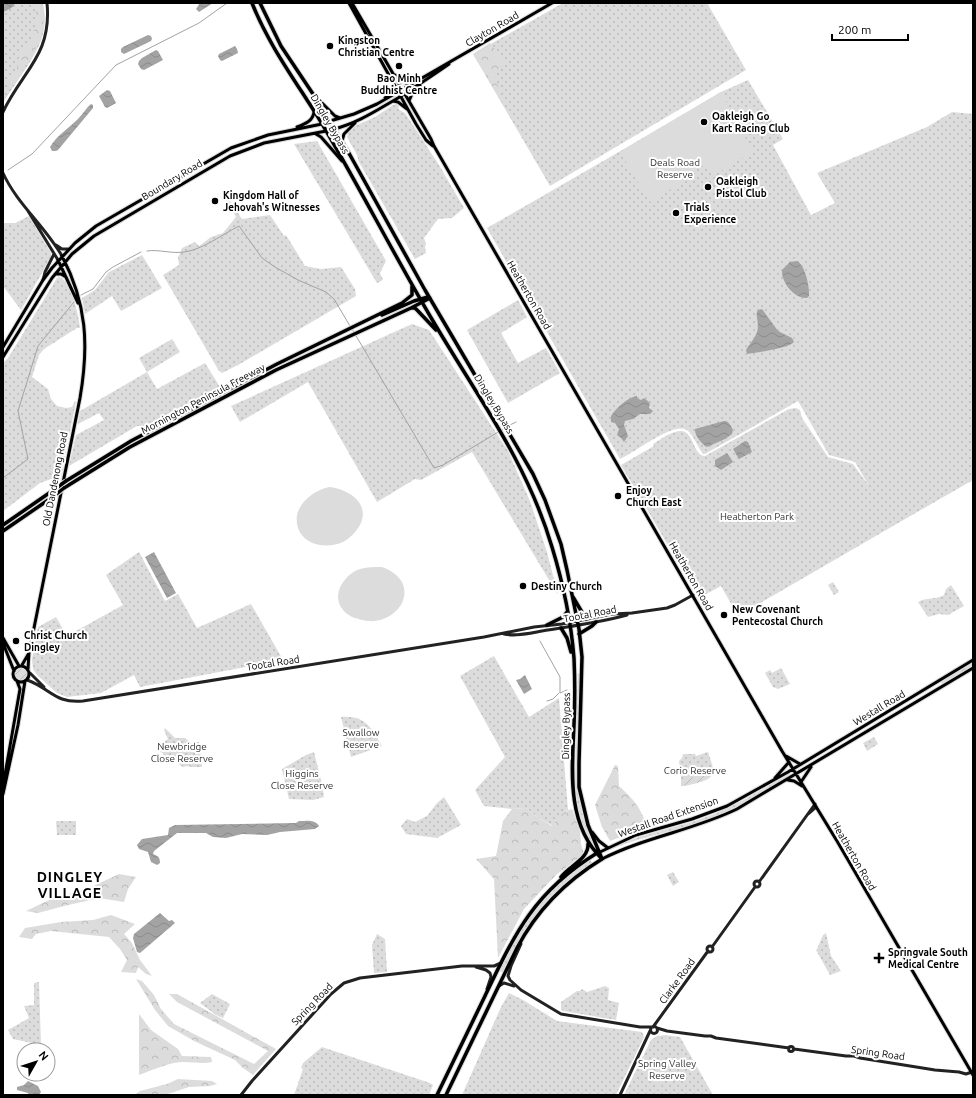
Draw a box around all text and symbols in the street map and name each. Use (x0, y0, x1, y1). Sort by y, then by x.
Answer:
street label: Clayton Road (463, 9, 521, 49)
scale bar (832, 16, 908, 42)
text: 200 m (838, 23, 871, 36)
place label: Kingston Christian Centre (338, 35, 415, 58)
marker: Kingston Christian Centre (325, 41, 335, 51)
marker: Bao Minh Buddhist Centre (394, 61, 404, 71)
place label: Bao Minh Buddhist Centre (361, 73, 437, 96)
street label: Dingley Bypass (308, 92, 352, 156)
place label: Oakleigh Go Kart Racing Club (712, 111, 790, 134)
marker: Oakleigh Go Kart Racing Club (699, 117, 709, 127)
street label: Boundary Road (140, 157, 204, 202)
park label: Deals Road Reserve (650, 157, 700, 180)
place label: Oakleigh Pistol Club (716, 176, 767, 199)
marker: Oakleigh Pistol Club (703, 182, 713, 192)
place label: Kingdom Hall of Jehovah's Witnesses (223, 190, 320, 213)
marker: Kingdom Hall of Jehovah's Witnesses (210, 196, 220, 206)
place label: Trials Experience (684, 202, 737, 225)
marker: Trials Experience (671, 208, 681, 218)
street label: Heatherton Road (505, 259, 553, 331)
street label: Mornington Peninsula Freeway (139, 362, 267, 436)
street label: Dingley Bypass (472, 372, 516, 436)
street label: Old Dandenong Road (40, 431, 70, 527)
place label: Enjoy Church East (626, 485, 682, 508)
marker: Enjoy Church East (613, 491, 623, 501)
park label: Heatherton Park (720, 511, 794, 522)
street label: Heatherton Road (667, 540, 715, 612)
marker: Destiny Church (518, 581, 528, 591)
place label: Destiny Church (531, 581, 602, 592)
street label: Tootal Road (563, 603, 618, 625)
place label: New Covenant Pentecostal Church (732, 604, 823, 627)
marker: New Covenant Pentecostal Church (719, 610, 729, 620)
place label: Christ Church Dingley (24, 630, 88, 653)
marker: Christ Church Dingley (11, 636, 21, 646)
street label: Tootal Road (246, 653, 301, 673)
street label: Westall Road (851, 688, 907, 728)
street label: Dingley Bypass (560, 692, 572, 760)
park label: Swallow Reserve (343, 727, 380, 750)
park label: Newbridge Close Reserve (151, 741, 213, 764)
park label: Corio Reserve (664, 765, 726, 776)
park label: Higgins Close Reserve (271, 768, 333, 791)
street label: Westall Road Extension (617, 795, 719, 839)
street label: Heatherton Road (830, 820, 878, 892)
district label: DINGLEY VILLAGE (37, 869, 103, 901)
place label: Springvale South Medical Centre (888, 947, 968, 970)
marker: Springvale South Medical Centre (873, 952, 885, 964)
street label: Clarke Road (657, 956, 697, 1006)
street label: Spring Road (289, 981, 335, 1027)
north arrow (16, 1042, 56, 1082)
street label: Spring Road (850, 1044, 906, 1062)
text: N (37, 1049, 51, 1063)
park label: Spring Valley Reserve (638, 1058, 696, 1081)

